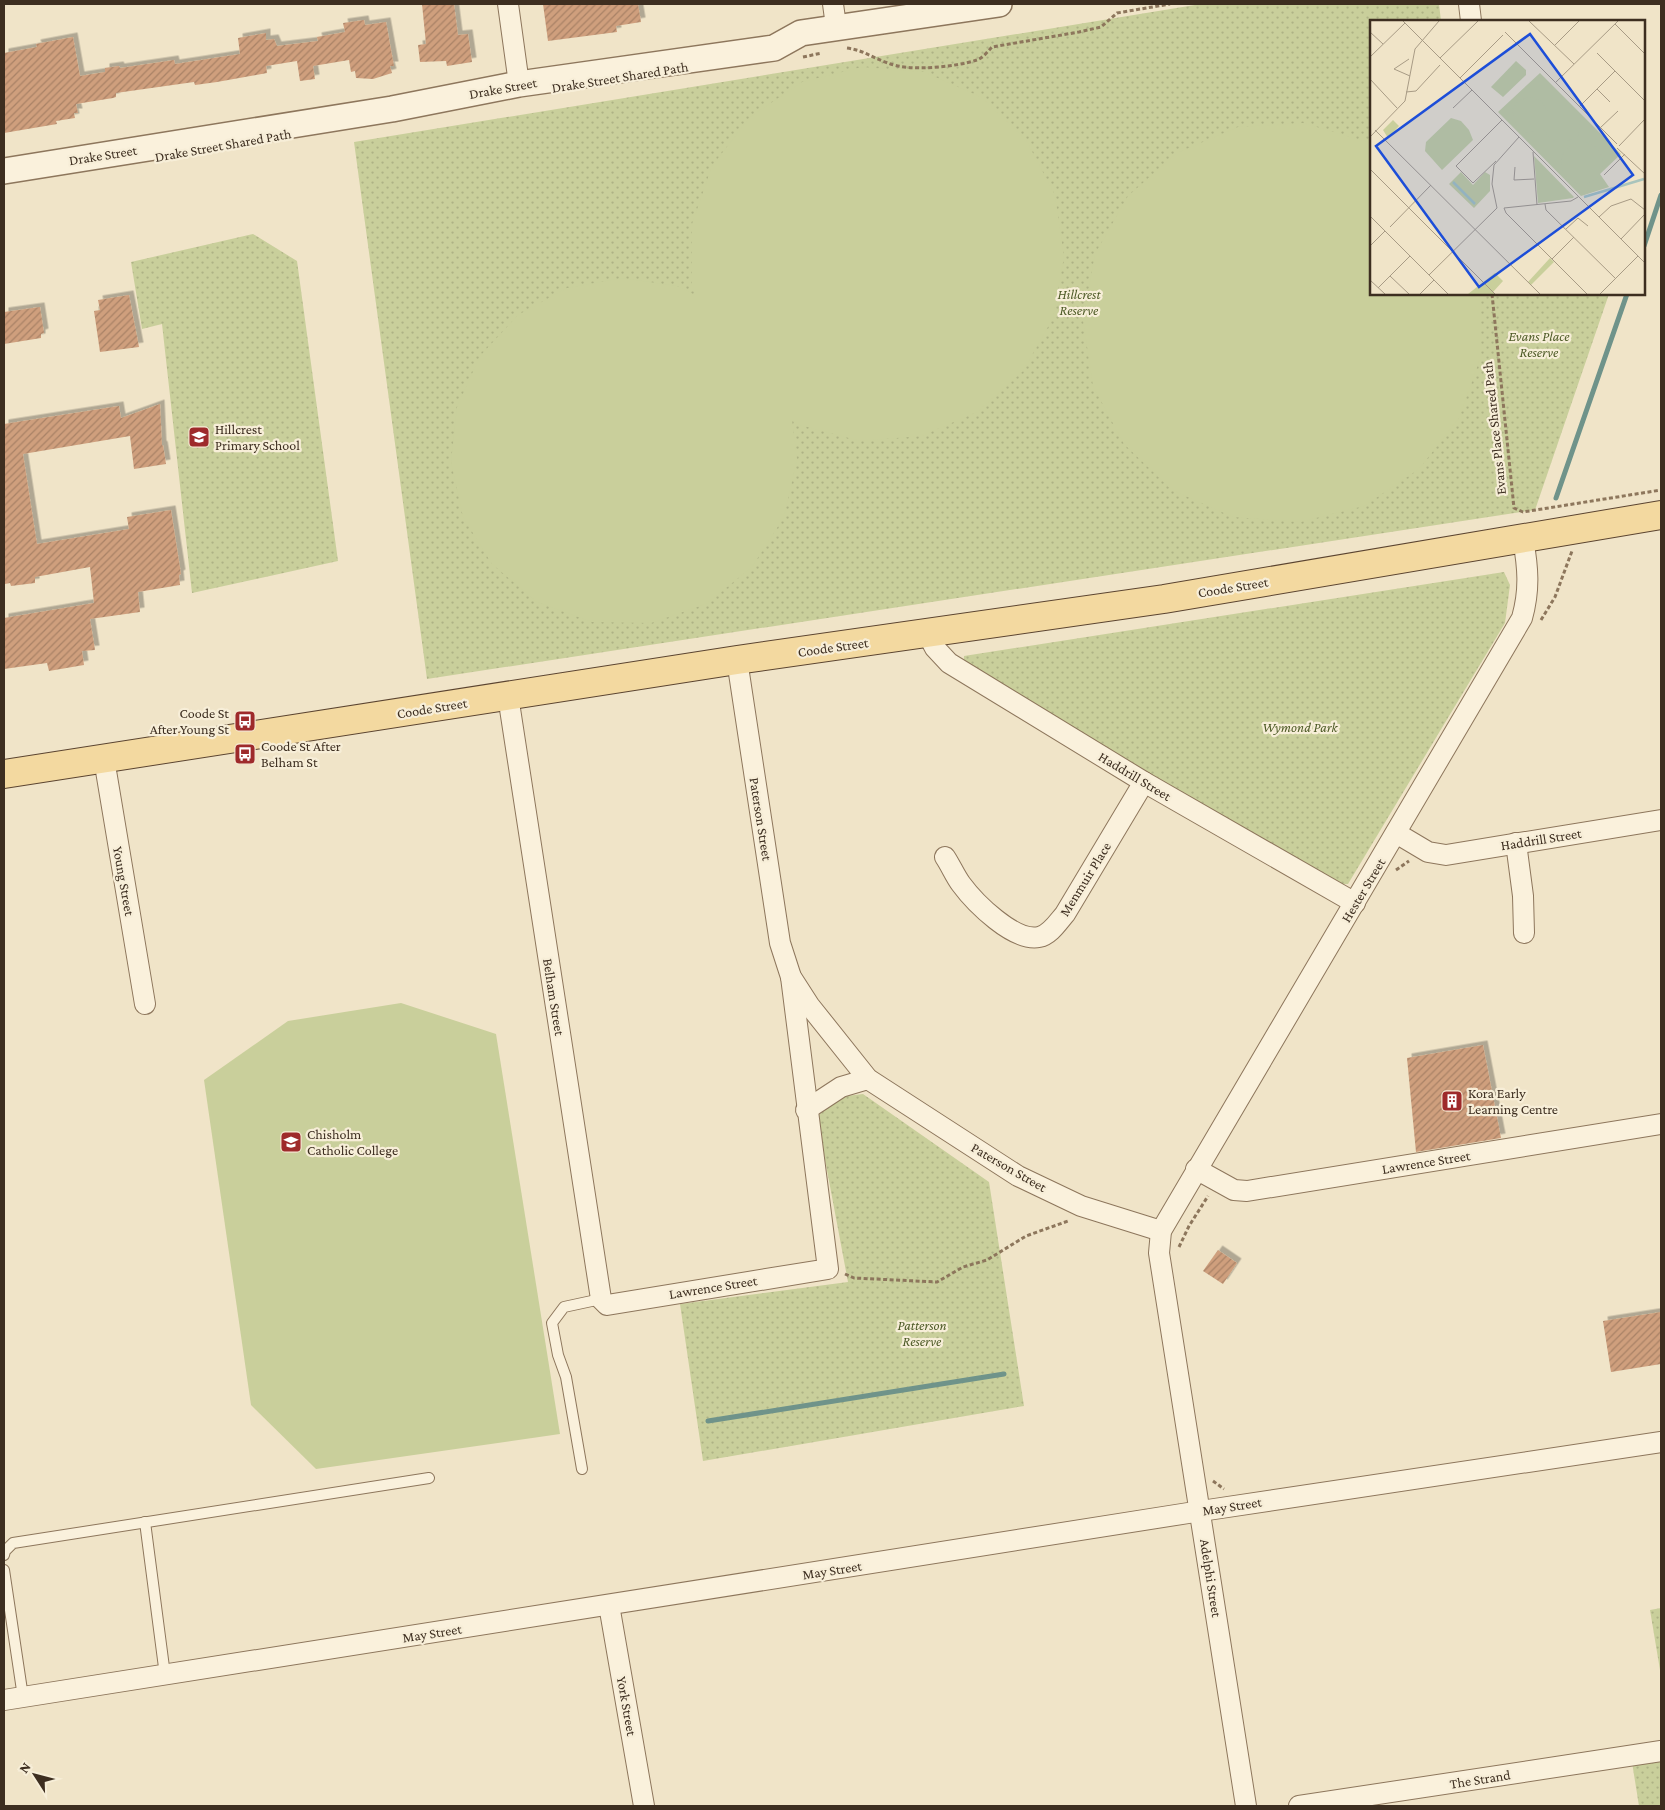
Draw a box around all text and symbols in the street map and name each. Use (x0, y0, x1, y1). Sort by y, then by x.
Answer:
inset map (1370, 20, 1645, 295)
street label: Drake Street Shared Path (551, 58, 690, 96)
street label: Drake Street (468, 74, 539, 102)
street label: Drake Street Shared Path (154, 125, 293, 165)
street label: Drake Street (68, 142, 139, 168)
park label: Hillcrest Reserve (1057, 286, 1101, 318)
park label: Evans Place Reserve (1508, 328, 1570, 360)
street label: Evans Place Shared Path (1479, 360, 1509, 496)
place label: Hillcrest Primary School (215, 421, 300, 453)
school or university icon: Hillcrest Primary School (187, 425, 211, 449)
street label: Coode Street (1197, 573, 1270, 600)
street label: Coode Street (797, 634, 870, 660)
street label: Coode Street (396, 694, 469, 721)
place label: Coode St After Young St (150, 705, 229, 737)
bus stop icon: Coode St After Young St (233, 709, 257, 733)
park label: Wymond Park (1262, 719, 1339, 735)
place label: Coode St After Belham St (261, 738, 341, 770)
bus stop icon: Coode St After Belham St (233, 742, 257, 766)
street label: Haddrill Street (1096, 748, 1175, 804)
street label: Paterson Street (747, 776, 776, 862)
street label: Haddrill Street (1499, 825, 1583, 853)
street label: Menmuir Place (1056, 839, 1114, 919)
street label: Young Street (110, 845, 138, 917)
street label: Hester Street (1338, 855, 1389, 925)
street label: Belham Street (540, 957, 568, 1037)
place label: Kora Early Learning Centre (1468, 1085, 1558, 1117)
building icon: Kora Early Learning Centre (1440, 1089, 1464, 1113)
place label: Chisholm Catholic College (307, 1126, 398, 1158)
school or university icon: Chisholm Catholic College (279, 1130, 303, 1154)
street label: Paterson Street (969, 1139, 1050, 1195)
street label: Lawrence Street (1381, 1147, 1472, 1177)
street label: Lawrence Street (668, 1272, 759, 1302)
park label: Patterson Reserve (897, 1317, 947, 1349)
street label: May Street (1201, 1493, 1263, 1519)
street label: Adelphi Street (1197, 1538, 1225, 1619)
street label: May Street (801, 1557, 863, 1583)
street label: May Street (401, 1620, 463, 1646)
street label: York Street (614, 1675, 640, 1737)
north arrow (10, 1750, 60, 1800)
text: N (15, 1758, 34, 1776)
street label: The Strand (1449, 1766, 1512, 1792)

